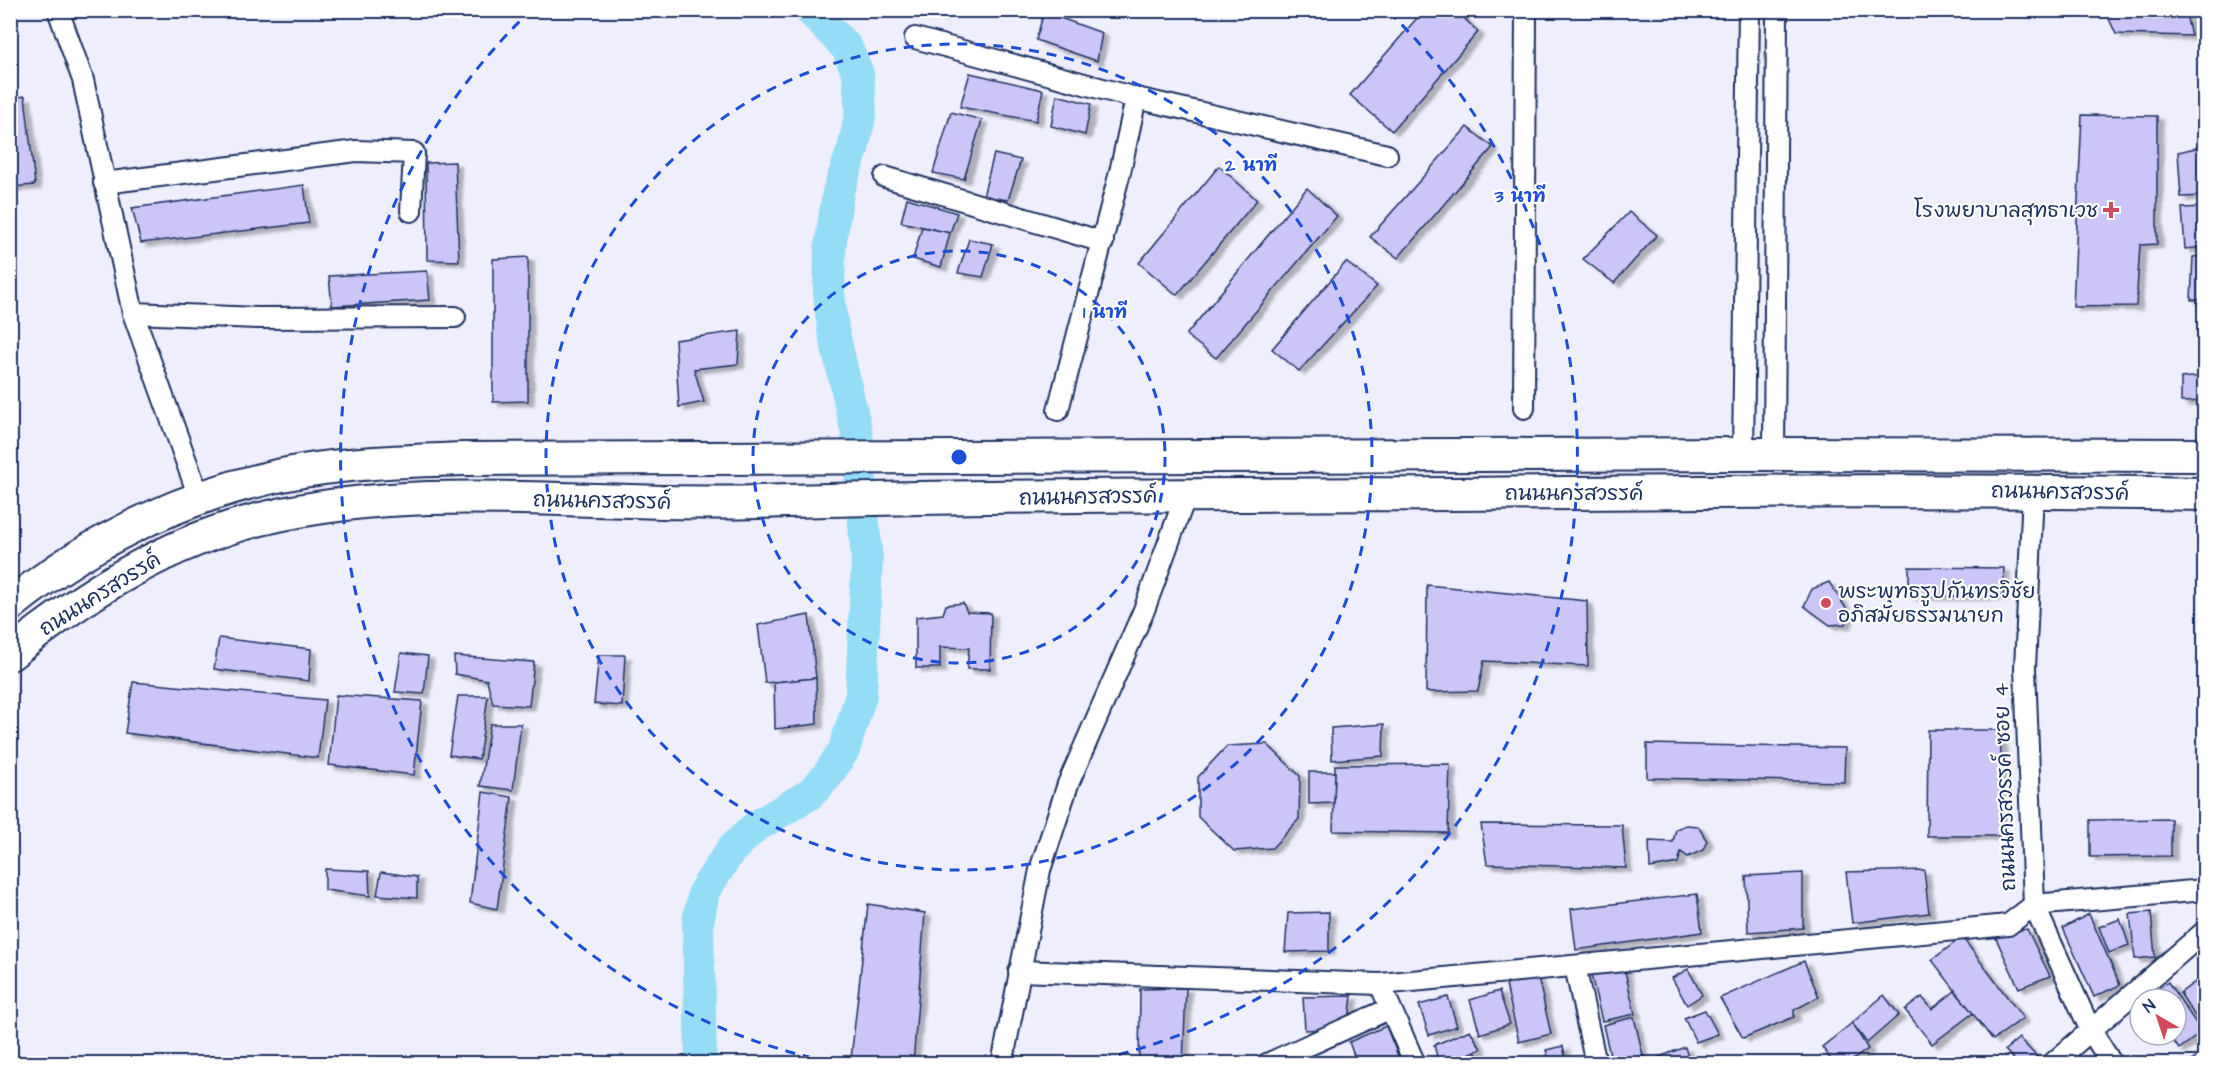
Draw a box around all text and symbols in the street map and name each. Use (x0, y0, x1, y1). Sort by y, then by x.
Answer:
text: 2 นาที (1224, 153, 1277, 178)
text: 3 นาที (1493, 184, 1546, 209)
place label: โรงพยาบาลสุทธาเวช (1914, 196, 2098, 226)
marker: โรงพยาบาลสุทธาเวช (2102, 201, 2120, 219)
text: 1 นาที (1083, 300, 1127, 325)
centre of rings (949, 447, 969, 467)
street label: ถนนนครสวรรค์ (1991, 476, 2129, 508)
street label: ถนนนครสวรรค์ (1505, 479, 1643, 508)
street label: ถนนนครสวรรค์ (1019, 481, 1157, 513)
street label: ถนนนครสวรรค์ (533, 485, 671, 517)
street label: ถนนนครสวรรค์ (34, 545, 166, 643)
place label: พระพุทธรูปกันทรวิชัย อภิสมัยธรรมนายก (1838, 577, 2036, 630)
marker: พระพุทธรูปกันทรวิชัย อภิสมัยธรรมนายก (1819, 596, 1833, 610)
street label: ถนนนครสวรรค์ ซอย 4 (1987, 682, 2023, 892)
north arrow (2128, 987, 2188, 1047)
text: N (2138, 994, 2160, 1018)

